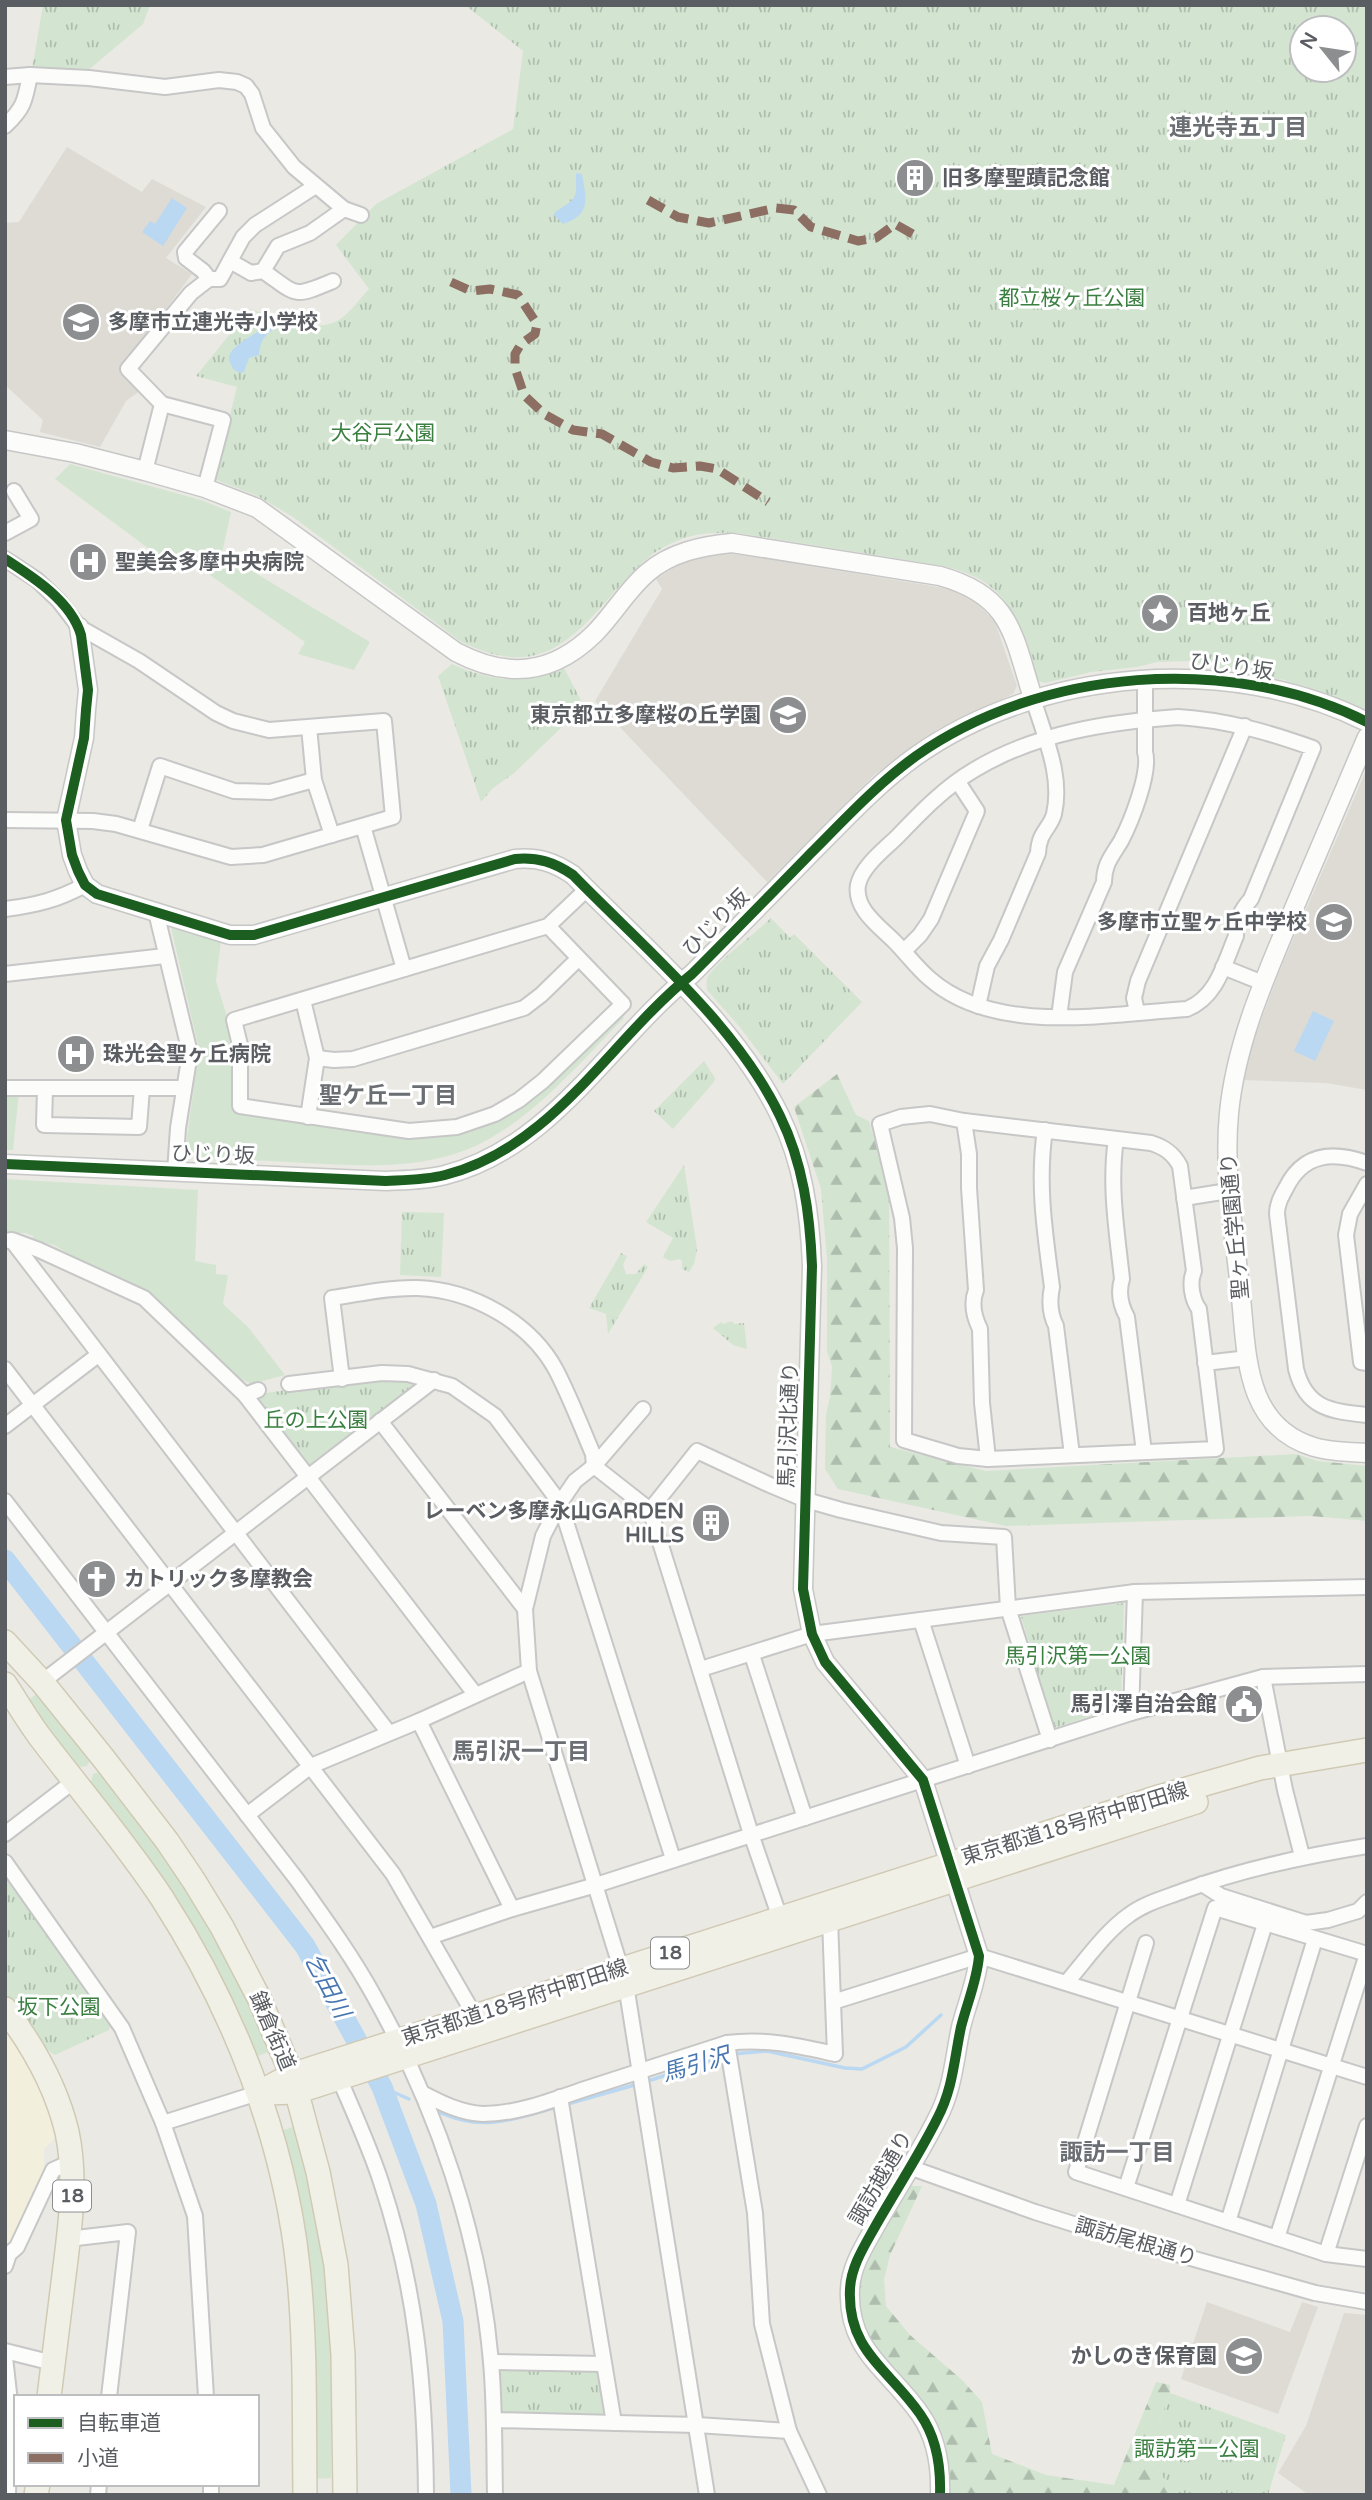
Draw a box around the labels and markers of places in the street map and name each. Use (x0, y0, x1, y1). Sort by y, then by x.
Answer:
building icon: 旧多摩聖蹟記念館 (894, 157, 936, 199)
place label: 旧多摩聖蹟記念館 (942, 166, 1110, 191)
school or university icon: 多摩市立連光寺小学校 (60, 301, 102, 343)
place label: 多摩市立連光寺小学校 (108, 310, 318, 335)
hospital icon: 聖美会多摩中央病院 (67, 541, 109, 583)
place label: 聖美会多摩中央病院 (115, 550, 304, 575)
place icon: 百地ヶ丘 (1139, 592, 1181, 634)
place label: 百地ヶ丘 (1187, 601, 1271, 626)
school or university icon: 東京都立多摩桜の丘学園 (767, 694, 809, 736)
place label: 東京都立多摩桜の丘学園 (530, 703, 761, 728)
school or university icon: 多摩市立聖ヶ丘中学校 (1313, 901, 1355, 943)
place label: 多摩市立聖ヶ丘中学校 (1097, 910, 1307, 935)
hospital icon: 珠光会聖ヶ丘病院 (55, 1033, 97, 1075)
place label: 珠光会聖ヶ丘病院 (103, 1042, 271, 1067)
place label: レーベン多摩永山GARDEN HILLS (423, 1499, 684, 1548)
building icon: レーベン多摩永山GARDEN HILLS (690, 1502, 732, 1544)
church icon: カトリック多摩教会 (76, 1558, 118, 1600)
place label: カトリック多摩教会 (124, 1567, 313, 1592)
public building icon: 馬引澤自治会館 (1223, 1683, 1265, 1725)
place label: 馬引澤自治会館 (1070, 1692, 1217, 1717)
school or university icon: かしのき保育園 (1223, 2335, 1265, 2377)
place label: かしのき保育園 (1071, 2344, 1217, 2369)

